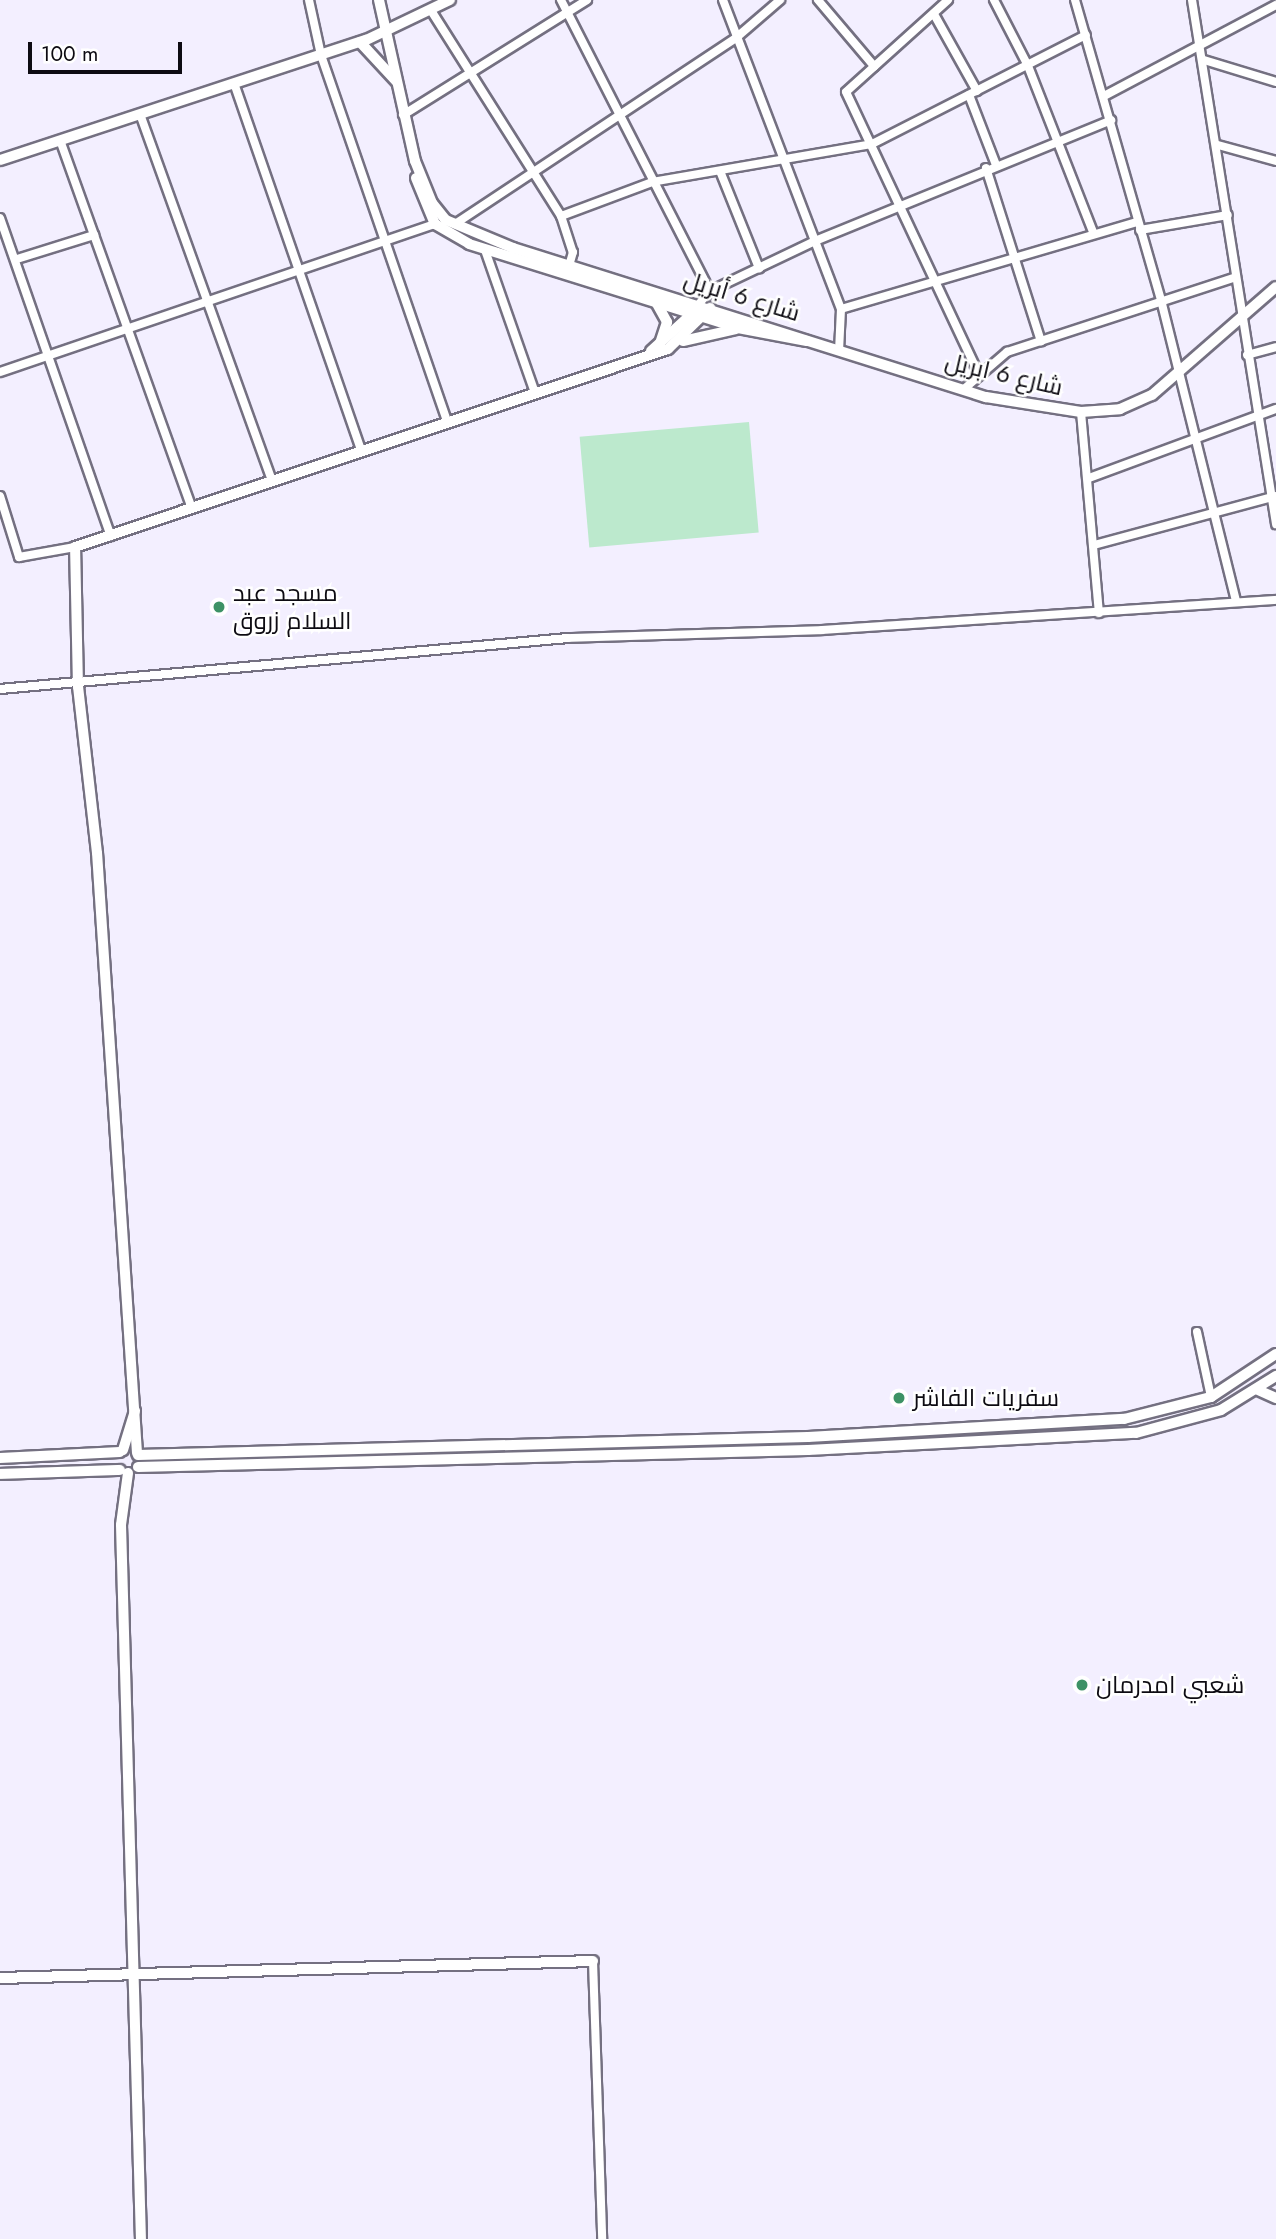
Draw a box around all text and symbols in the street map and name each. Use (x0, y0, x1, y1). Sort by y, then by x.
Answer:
scale bar (32, 28, 186, 72)
text: 100 m (41, 39, 98, 69)
street label: شارع 6 أبريل (680, 265, 804, 327)
street label: شارع 6 ابريل (942, 346, 1066, 402)
place label: مسجد عبد السلام زروق (233, 579, 351, 635)
marker: مسجد عبد السلام زروق (211, 599, 227, 615)
place label: سفريات الفاشر (913, 1384, 1059, 1412)
marker: سفريات الفاشر (891, 1390, 907, 1406)
place label: شعبي امدرمان (1096, 1671, 1244, 1699)
marker: شعبي امدرمان (1074, 1677, 1090, 1693)

